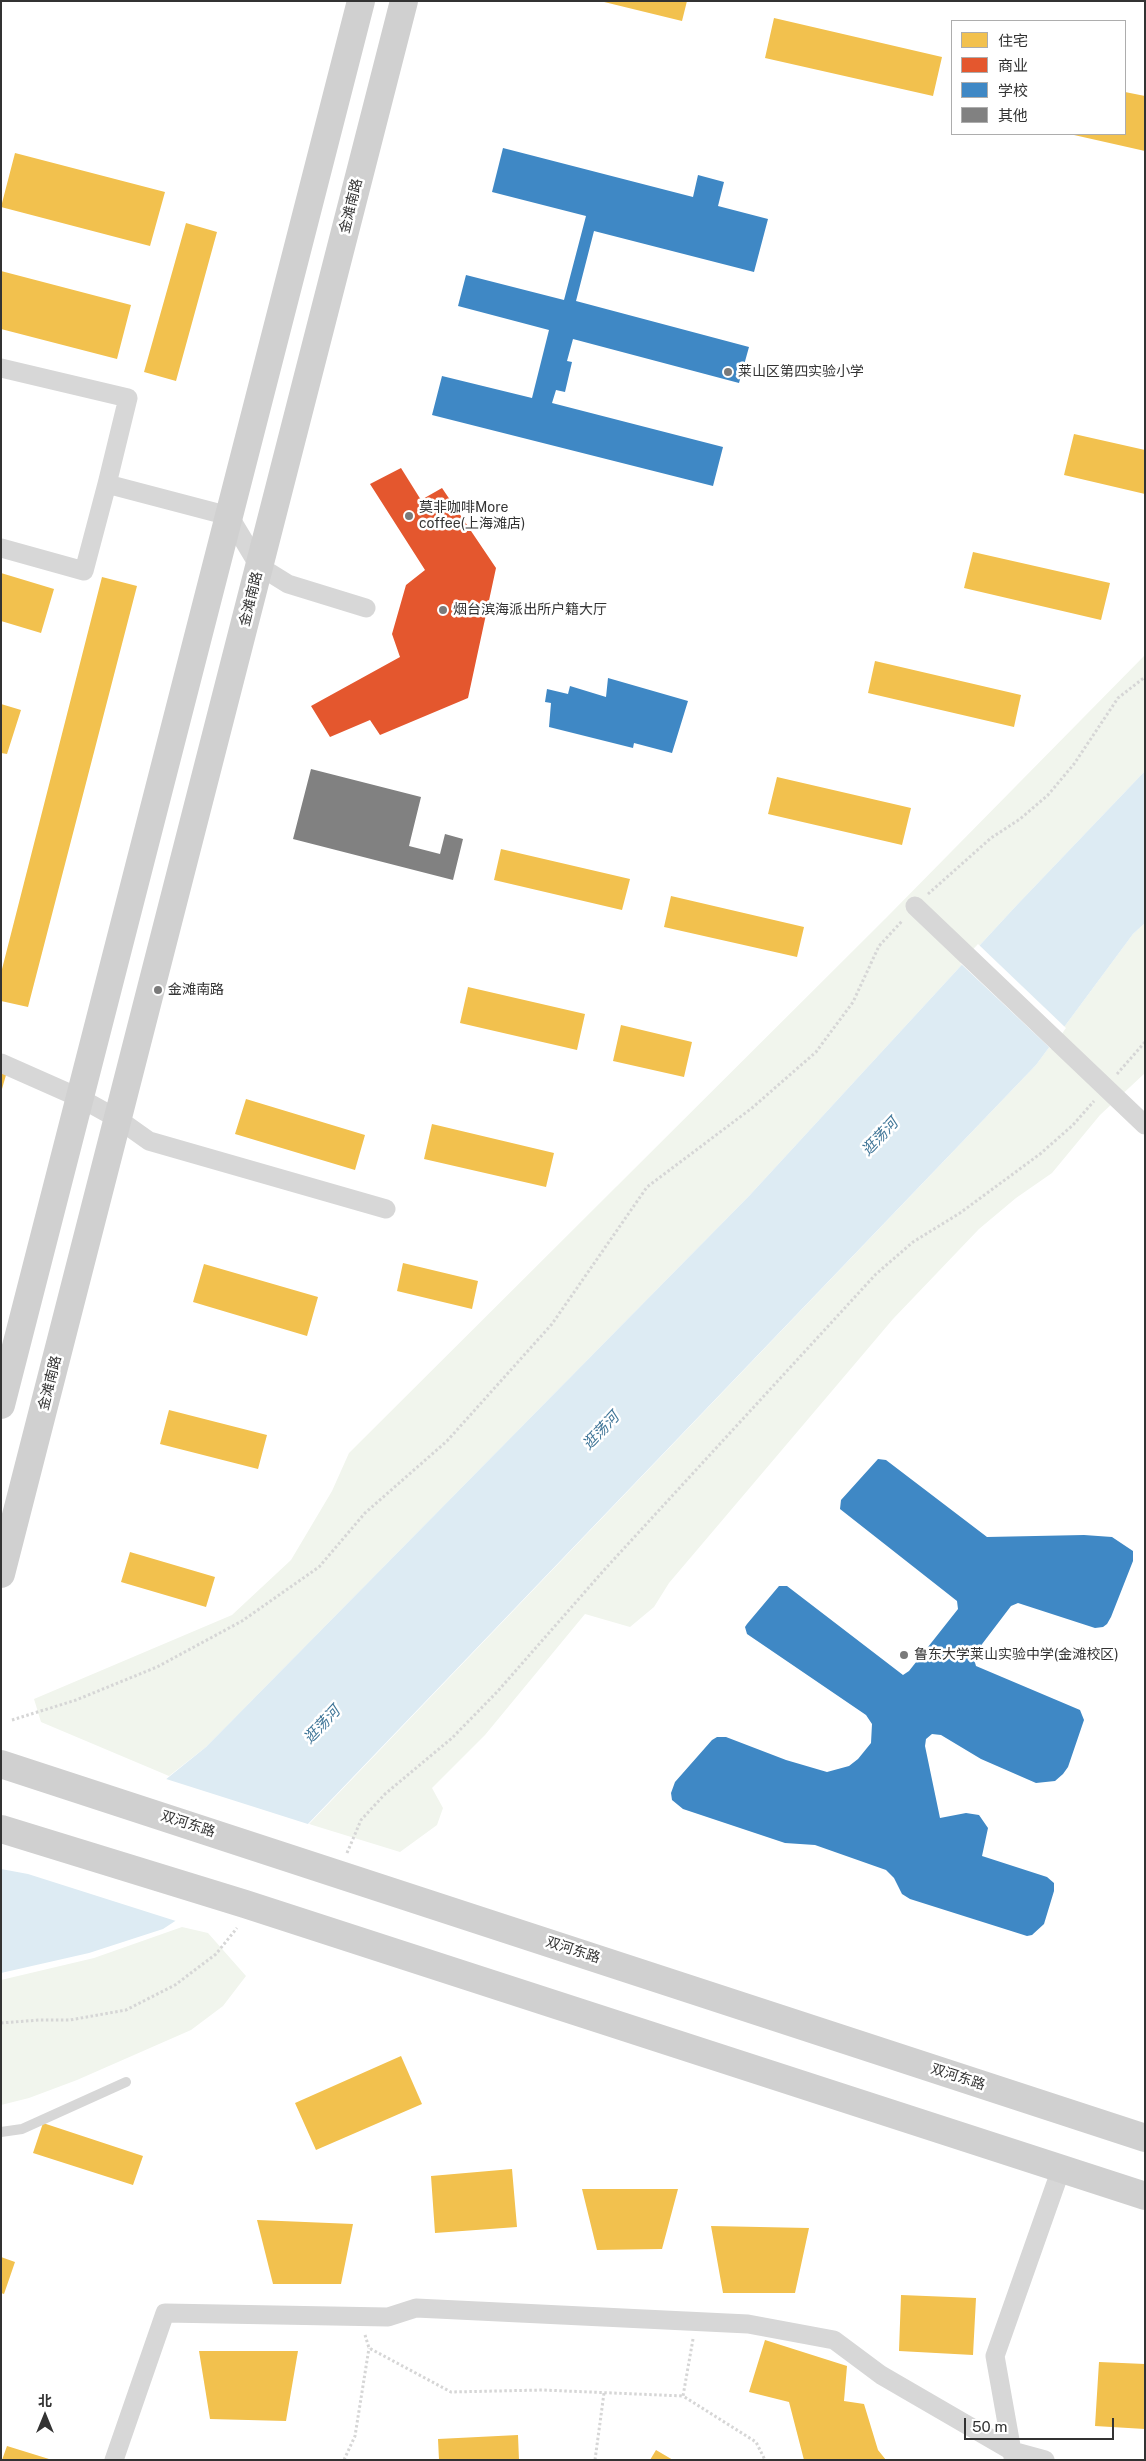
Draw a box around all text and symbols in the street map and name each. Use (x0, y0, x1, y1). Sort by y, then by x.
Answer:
legend (951, 20, 1126, 135)
text: 住宅 (998, 32, 1028, 49)
text: 商业 (998, 57, 1028, 74)
text: 学校 (998, 82, 1028, 99)
text: 其他 (998, 107, 1028, 124)
street label: 金滩南路 (336, 177, 366, 235)
place label: 莱山区第四实验小学 (738, 364, 864, 380)
marker: 莱山区第四实验小学 (722, 366, 734, 378)
place label: 莫非咖啡More coffee(上海滩店) (419, 500, 525, 532)
marker: 莫非咖啡More coffee(上海滩店) (403, 510, 415, 522)
street label: 金滩南路 (236, 570, 266, 628)
place label: 烟台滨海派出所户籍大厅 (453, 602, 607, 618)
marker: 烟台滨海派出所户籍大厅 (437, 604, 449, 616)
place label: 金滩南路 (168, 982, 224, 998)
marker: 金滩南路 (152, 984, 164, 996)
water label: 逛荡河 (858, 1114, 902, 1160)
street label: 金滩南路 (35, 1354, 65, 1412)
water label: 逛荡河 (579, 1408, 623, 1454)
place label: 鲁东大学莱山实验中学(金滩校区) (914, 1647, 1119, 1663)
marker: 鲁东大学莱山实验中学(金滩校区) (898, 1649, 910, 1661)
water label: 逛荡河 (300, 1702, 344, 1748)
street label: 双河东路 (159, 1807, 217, 1841)
street label: 双河东路 (544, 1933, 602, 1967)
street label: 双河东路 (929, 2060, 987, 2094)
north arrow (20, 2391, 70, 2441)
text: 北 (38, 2393, 52, 2409)
scale bar (966, 2408, 1116, 2440)
text: 50 m (972, 2418, 1007, 2435)

